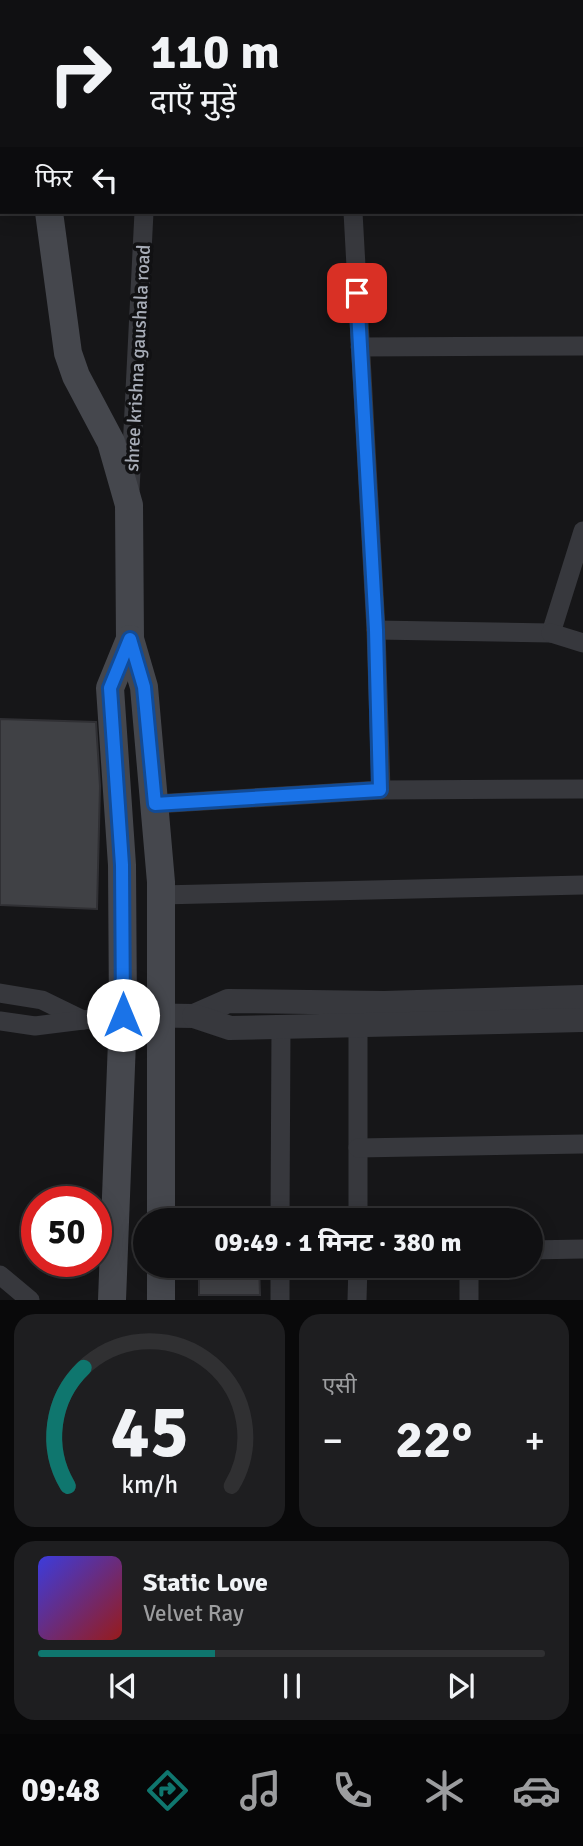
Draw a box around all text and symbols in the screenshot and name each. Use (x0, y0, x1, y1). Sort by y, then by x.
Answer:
text: 110 m (150, 22, 280, 82)
icon: right (35, 28, 126, 119)
text: दाएँ मुड़ें (150, 82, 236, 121)
icon: left (86, 161, 124, 199)
text: फिर (35, 163, 72, 195)
street label: shree krishna gaushala road (120, 244, 156, 472)
pin (327, 263, 387, 323)
icon: arrive (338, 274, 376, 312)
position arrow (86, 978, 160, 1052)
speed limit sign: 50 (21, 1186, 112, 1277)
text: 09:49 · 1 मिनट · 380 m (214, 1227, 462, 1259)
text: एसी (323, 1371, 357, 1400)
text: 45 (110, 1389, 189, 1478)
text: 22° (395, 1408, 472, 1472)
text: − (323, 1417, 343, 1464)
text: + (524, 1417, 545, 1464)
text: km/h (121, 1469, 178, 1500)
text: Static Love (143, 1567, 268, 1599)
text: Velvet Ray (143, 1599, 244, 1628)
icon: previous (104, 1667, 142, 1705)
icon: pause (273, 1667, 311, 1705)
icon: next (442, 1667, 480, 1705)
icon: directions (143, 1766, 192, 1815)
icon: music (236, 1766, 285, 1815)
icon: phone (328, 1766, 377, 1815)
icon: climate (420, 1766, 469, 1815)
icon: car (512, 1766, 561, 1815)
text: 09:48 (22, 1771, 100, 1810)

